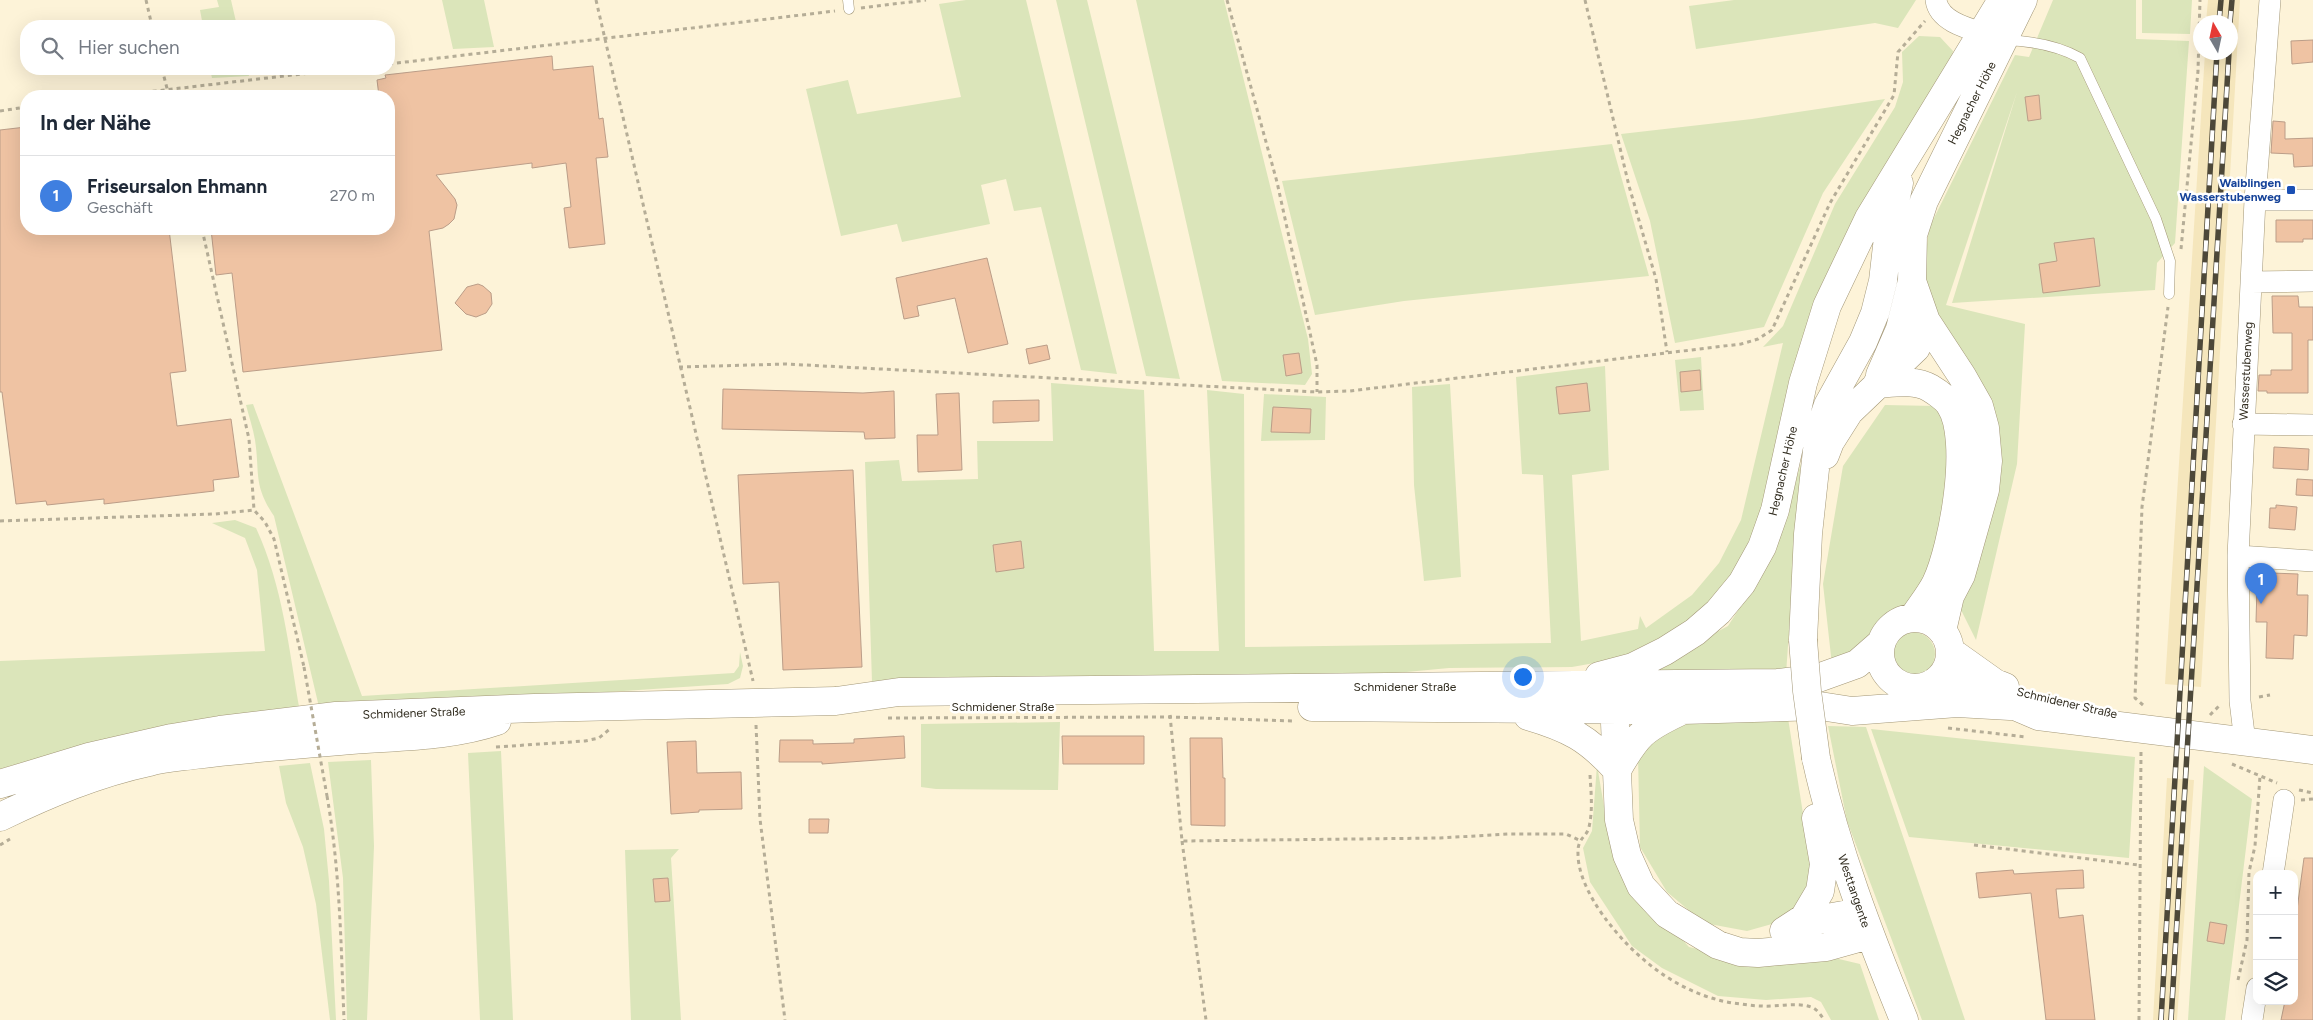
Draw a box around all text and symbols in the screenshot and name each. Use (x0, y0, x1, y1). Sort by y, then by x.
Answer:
north arrow (2193, 15, 2238, 60)
search box (20, 20, 395, 75)
icon: search (38, 34, 66, 62)
text: Hier suchen (78, 36, 179, 59)
street label: Hegnacher Höhe (1945, 59, 1999, 147)
text: In der Nähe (40, 110, 151, 135)
text: Friseursalon Ehmann (87, 175, 267, 198)
place label: Waiblingen Wasserstubenweg (2180, 176, 2281, 204)
marker: Waiblingen Wasserstubenweg (2285, 184, 2297, 196)
text: 1 (53, 186, 59, 205)
text: 270 m (330, 186, 375, 205)
text: Geschäft (87, 198, 153, 217)
street label: Wasserstubenweg (2236, 321, 2256, 421)
street label: Hegnacher Höhe (1766, 424, 1800, 517)
pin: 1 (2245, 563, 2277, 604)
your location (1510, 664, 1536, 690)
street label: Schmidener Straße (1354, 680, 1457, 694)
street label: Schmidener Straße (2015, 685, 2119, 721)
street label: Schmidener Straße (952, 700, 1055, 714)
street label: Schmidener Straße (362, 704, 466, 722)
street label: Westtangente (1835, 853, 1873, 930)
map controls (2253, 870, 2298, 1005)
button: + (2253, 870, 2298, 915)
button: − (2253, 915, 2298, 960)
button: layers (2253, 960, 2298, 1005)

